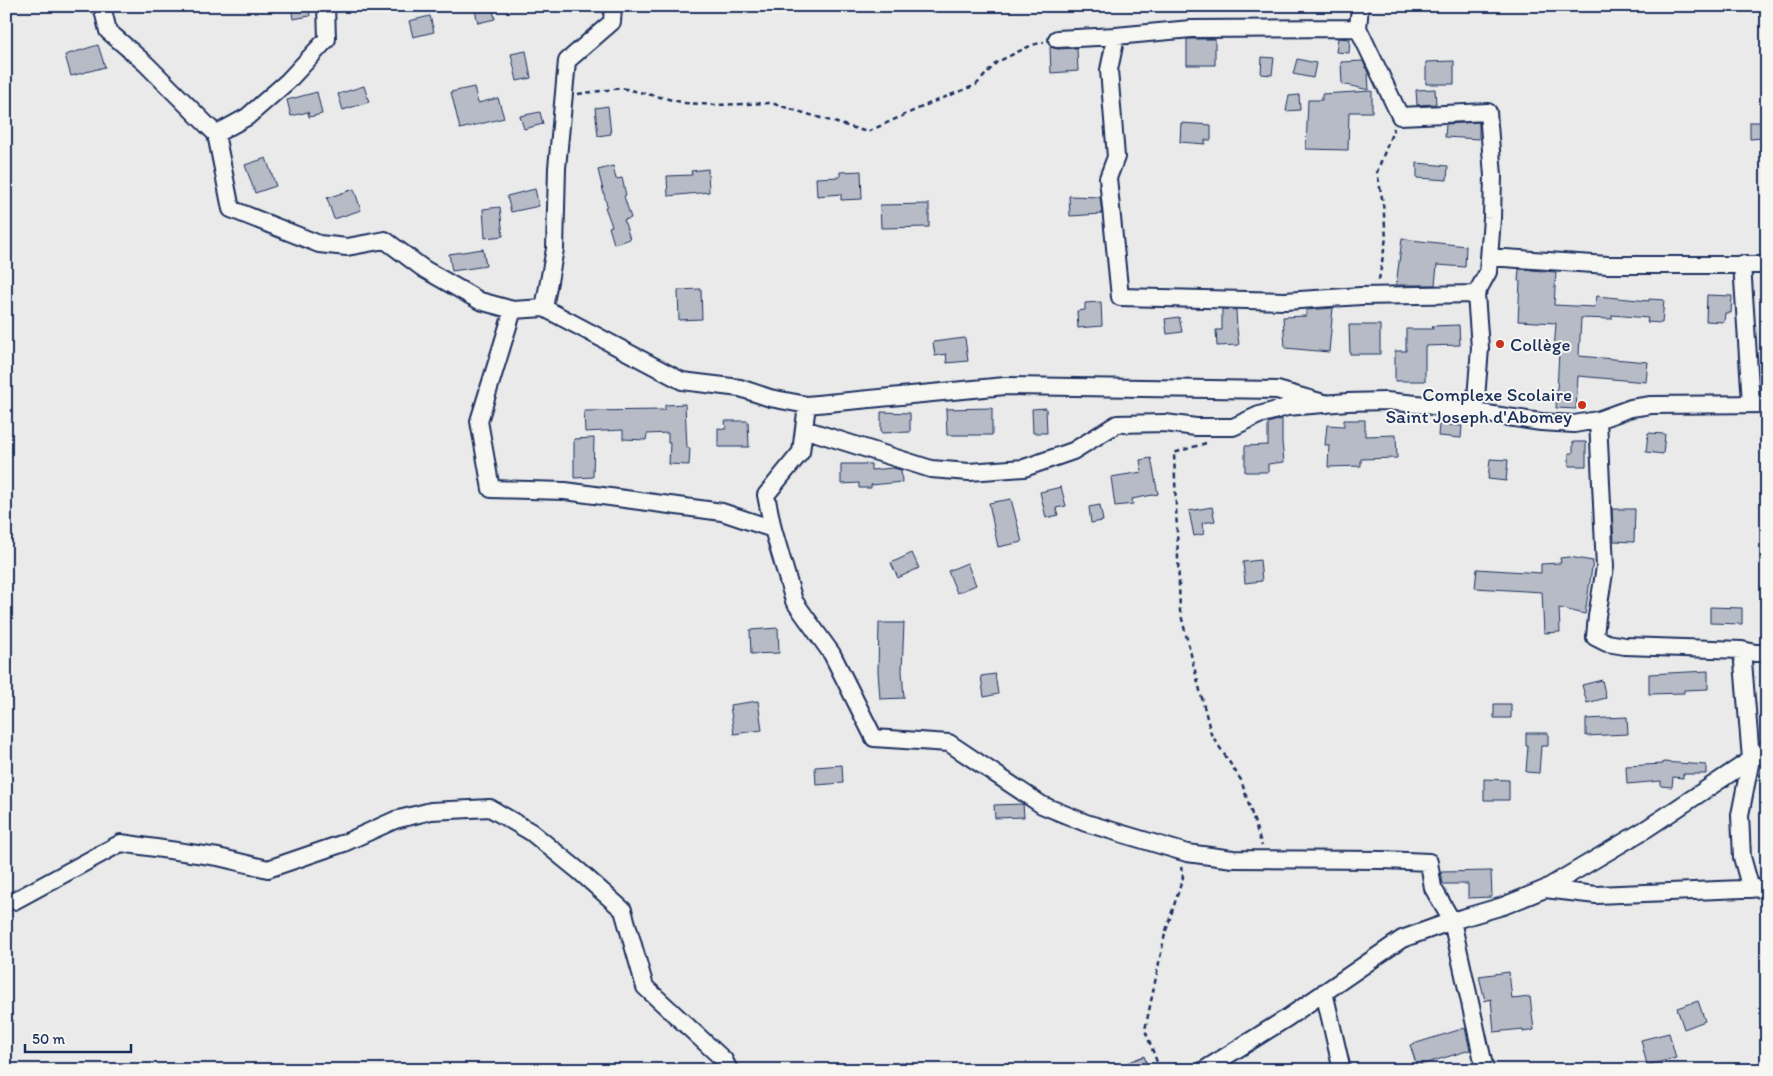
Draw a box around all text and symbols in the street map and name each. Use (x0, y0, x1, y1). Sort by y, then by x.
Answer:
place label: Collège (1510, 333, 1571, 356)
marker: Collège (1494, 338, 1506, 350)
place label: Complexe Scolaire Saint Joseph d'Abomey (1385, 383, 1572, 428)
marker: Complexe Scolaire Saint Joseph d'Abomey (1576, 399, 1588, 411)
scale bar (25, 1021, 131, 1053)
text: 50 m (32, 1030, 65, 1048)

